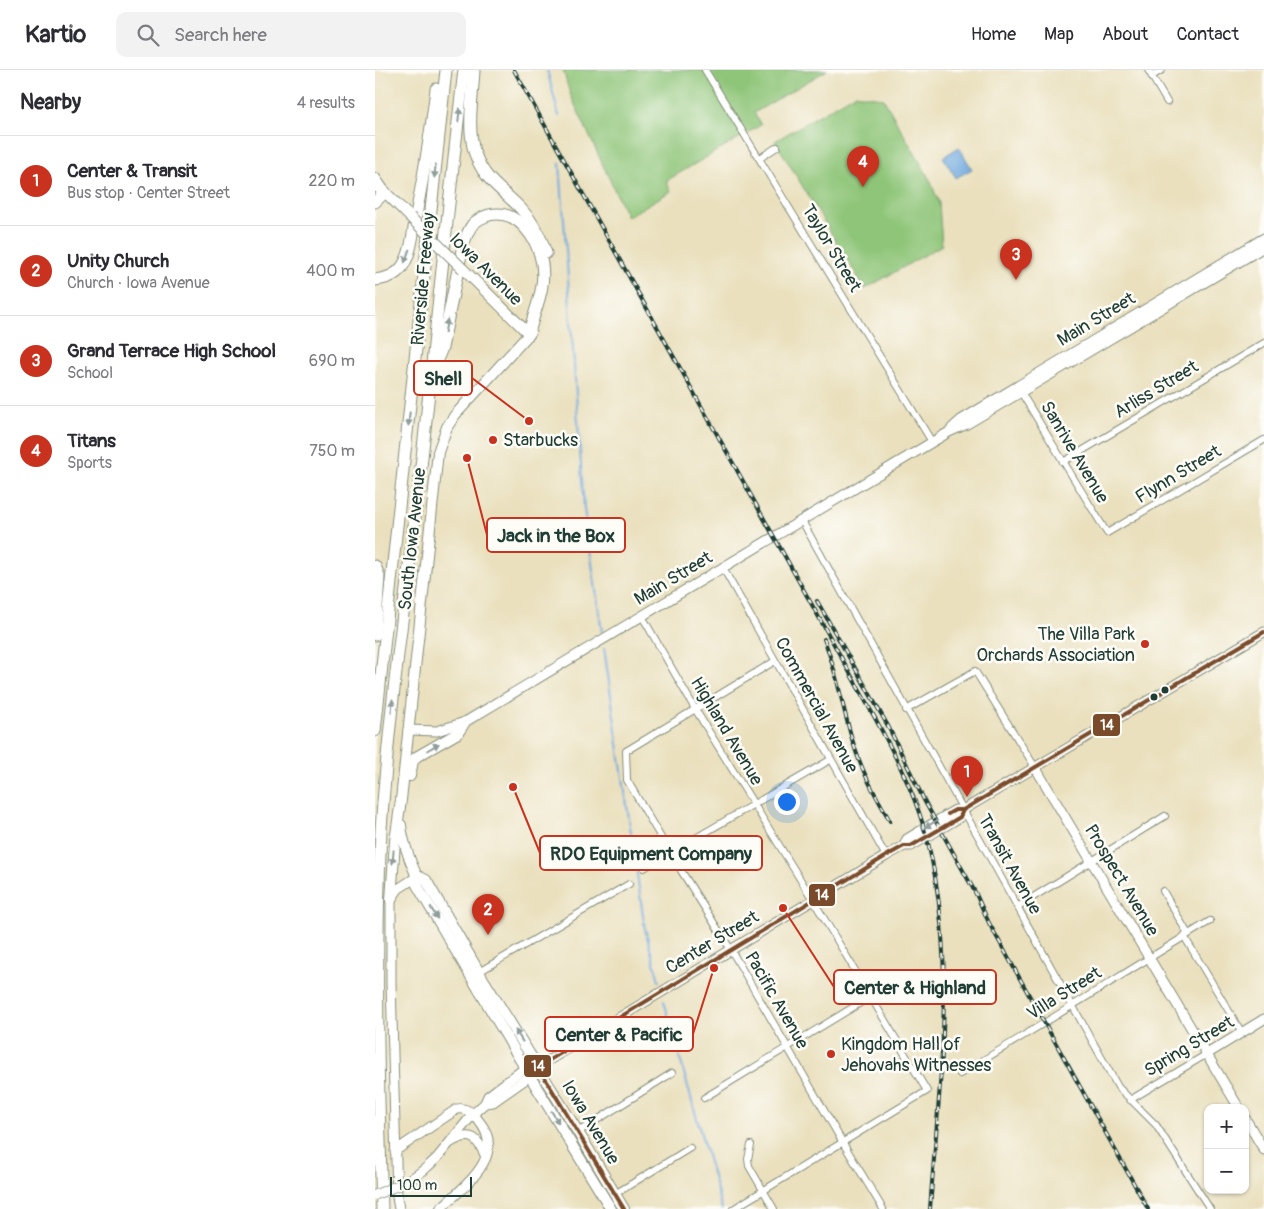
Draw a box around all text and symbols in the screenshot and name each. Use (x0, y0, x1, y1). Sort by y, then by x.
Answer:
search box (116, 12, 466, 57)
text: Kartio (25, 20, 86, 49)
icon: search (134, 21, 162, 49)
text: Search here (174, 23, 267, 47)
text: Home (971, 23, 1016, 46)
text: Map (1044, 23, 1074, 46)
text: About (1102, 23, 1148, 46)
text: Contact (1176, 23, 1239, 46)
text: Nearby (20, 89, 81, 116)
text: 4 results (297, 93, 355, 113)
one-way arrow (455, 107, 463, 123)
pin: 4 (847, 146, 879, 187)
text: Center & Transit (67, 159, 197, 183)
one-way arrow (431, 163, 439, 179)
text: 1 (33, 171, 39, 191)
text: 220 m (309, 171, 355, 191)
text: Bus stop · Center Street (67, 183, 230, 203)
street label: Taylor Street (796, 200, 867, 297)
street label: Riverside Freeway (406, 211, 441, 347)
street label: Iowa Avenue (444, 228, 527, 311)
pin: 3 (1000, 239, 1032, 280)
text: Unity Church (67, 249, 169, 273)
one-way arrow (403, 249, 411, 264)
text: 2 (32, 261, 40, 281)
text: 400 m (306, 261, 355, 281)
text: Church · Iowa Avenue (67, 273, 210, 293)
street label: Main Street (1053, 287, 1140, 352)
one-way arrow (443, 318, 451, 334)
text: Grand Terrace High School (67, 339, 276, 363)
text: 3 (32, 351, 40, 371)
text: 690 m (309, 351, 355, 371)
street label: Arliss Street (1110, 355, 1203, 424)
callout: Shell (414, 361, 472, 395)
text: School (67, 363, 113, 383)
text: Shell (424, 367, 462, 391)
street label: Sanrive Avenue (1035, 397, 1114, 508)
one-way arrow (405, 412, 413, 428)
text: Titans (67, 429, 116, 453)
place label: Starbucks (503, 429, 578, 452)
marker: Starbucks (487, 434, 499, 446)
street label: Flynn Street (1131, 439, 1226, 509)
text: 4 (31, 441, 41, 461)
text: 750 m (309, 441, 355, 461)
text: Sports (67, 453, 112, 473)
street label: South Iowa Avenue (394, 467, 431, 611)
callout: Jack in the Box (487, 518, 625, 552)
text: Jack in the Box (497, 524, 615, 548)
street label: Main Street (630, 546, 717, 611)
place label: The Villa Park Orchards Association (977, 623, 1135, 667)
street label: Commercial Avenue (770, 633, 863, 777)
marker: The Villa Park Orchards Association (1139, 638, 1151, 650)
street label: Highland Avenue (685, 673, 768, 790)
unlabelled marker (1160, 685, 1170, 695)
unlabelled marker (1149, 692, 1159, 702)
one-way arrow (388, 698, 396, 714)
line badge: 14 (1092, 713, 1121, 737)
text: 14 (1100, 717, 1115, 734)
one-way arrow (426, 743, 441, 751)
pin: 1 (951, 756, 983, 797)
your location (774, 789, 800, 815)
street label: Transit Avenue (973, 810, 1047, 919)
one-way arrow (925, 820, 938, 829)
street label: Prospect Avenue (1079, 820, 1164, 940)
callout: RDO Equipment Company (540, 836, 762, 870)
text: RDO Equipment Company (550, 842, 753, 866)
one-way arrow (389, 849, 397, 865)
line badge: 14 (808, 883, 836, 907)
text: 14 (815, 887, 830, 904)
pin: 2 (472, 894, 504, 935)
street label: Center Street (661, 905, 764, 979)
one-way arrow (430, 906, 439, 919)
street label: Pacific Avenue (739, 947, 814, 1053)
street label: Villa Street (1023, 961, 1106, 1025)
callout: Center & Highland (834, 970, 996, 1004)
text: Center & Highland (844, 976, 986, 1000)
street label: Spring Street (1140, 1010, 1239, 1082)
callout: Center & Pacific (545, 1017, 693, 1051)
text: Center & Pacific (555, 1023, 683, 1047)
one-way arrow (514, 1029, 523, 1042)
place label: Kingdom Hall of Jehovahs Witnesses (841, 1033, 991, 1077)
marker: Kingdom Hall of Jehovahs Witnesses (825, 1048, 837, 1060)
line badge: 14 (523, 1054, 552, 1078)
text: 14 (531, 1058, 546, 1075)
street label: Iowa Avenue (556, 1076, 625, 1169)
map controls (1204, 1104, 1249, 1194)
button: + (1204, 1104, 1249, 1149)
one-way arrow (551, 1111, 560, 1124)
button: − (1204, 1149, 1249, 1194)
scale bar (390, 1174, 473, 1197)
text: 100 m (397, 1177, 437, 1194)

